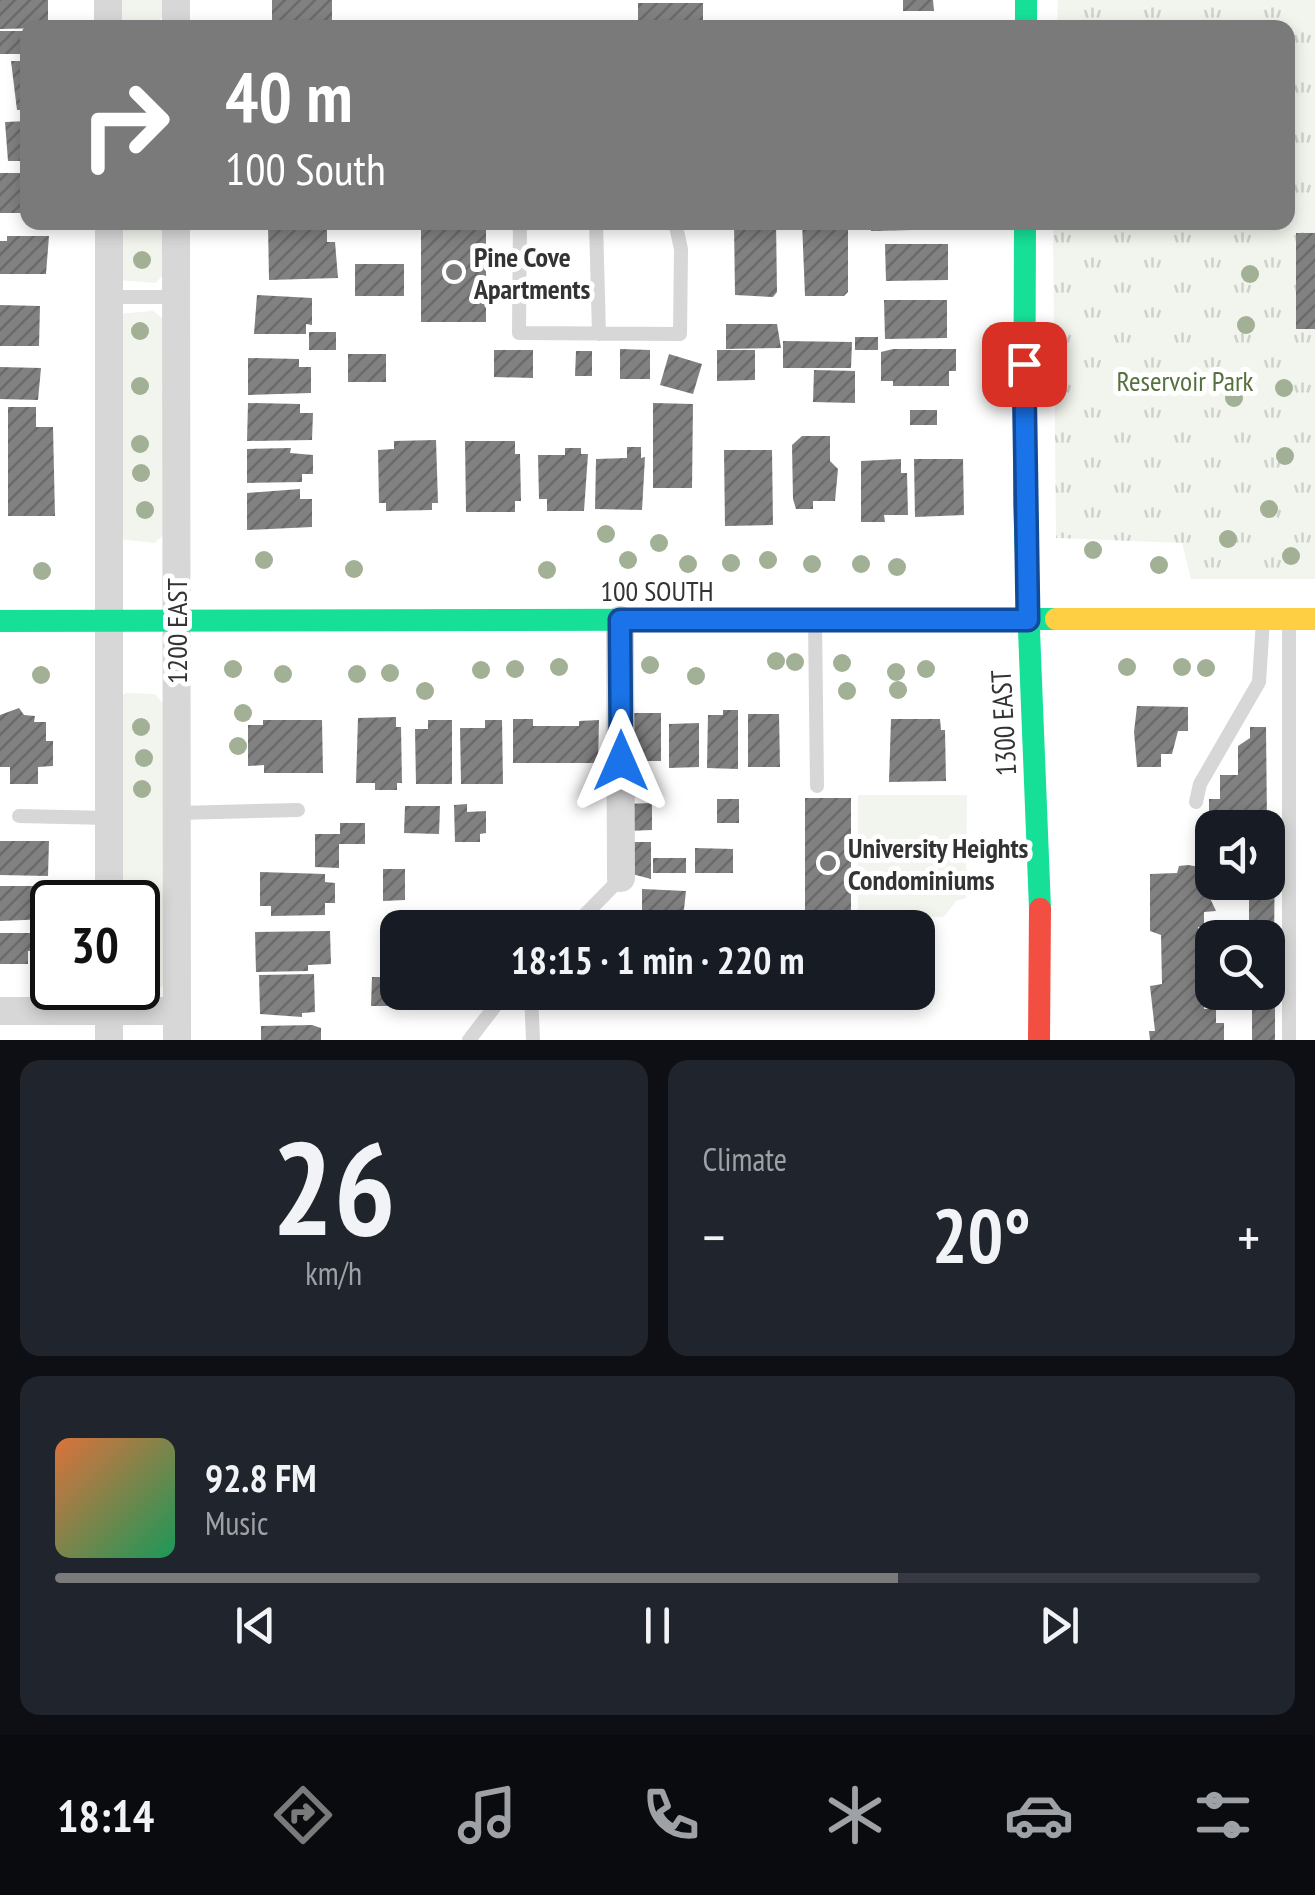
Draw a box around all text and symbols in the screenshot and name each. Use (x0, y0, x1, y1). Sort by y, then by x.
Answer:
text: 40 m (225, 51, 353, 141)
icon: right (60, 60, 190, 190)
text: 100 South (225, 139, 386, 197)
place label: Pine Cove Apartments (473, 238, 590, 307)
marker: Pine Cove Apartments (443, 261, 465, 283)
pin (982, 322, 1067, 407)
icon: arrive (997, 337, 1052, 392)
park label: Reservoir Park (1117, 362, 1254, 399)
street label: 100 SOUTH (600, 572, 714, 609)
street label: 1200 EAST (158, 577, 195, 684)
street label: 1300 EAST (982, 669, 1024, 777)
position arrow (569, 709, 673, 813)
map controls (1195, 810, 1285, 1010)
button: sound (1195, 810, 1285, 900)
place label: University Heights Condominiums (848, 829, 1029, 898)
marker: University Heights Condominiums (817, 852, 839, 874)
speed limit sign: 30 (30, 880, 160, 1010)
button: search (1195, 920, 1285, 1010)
text: 18:15 · 1 min · 220 m (511, 935, 804, 984)
text: 26 (272, 1103, 396, 1271)
text: Climate (703, 1138, 787, 1180)
text: 20° (932, 1187, 1031, 1284)
text: − (703, 1201, 725, 1272)
text: + (1237, 1201, 1260, 1272)
text: km/h (305, 1252, 362, 1294)
text: 92.8 FM (205, 1453, 317, 1502)
text: Music (205, 1502, 268, 1544)
icon: previous (228, 1598, 283, 1653)
icon: pause (630, 1598, 685, 1653)
icon: next (1032, 1598, 1087, 1653)
icon: directions (268, 1780, 338, 1850)
icon: music (452, 1780, 522, 1850)
icon: phone (636, 1780, 706, 1850)
icon: climate (820, 1780, 890, 1850)
icon: car (1004, 1780, 1074, 1850)
icon: filters (1188, 1780, 1258, 1850)
text: 18:14 (57, 1786, 154, 1844)

